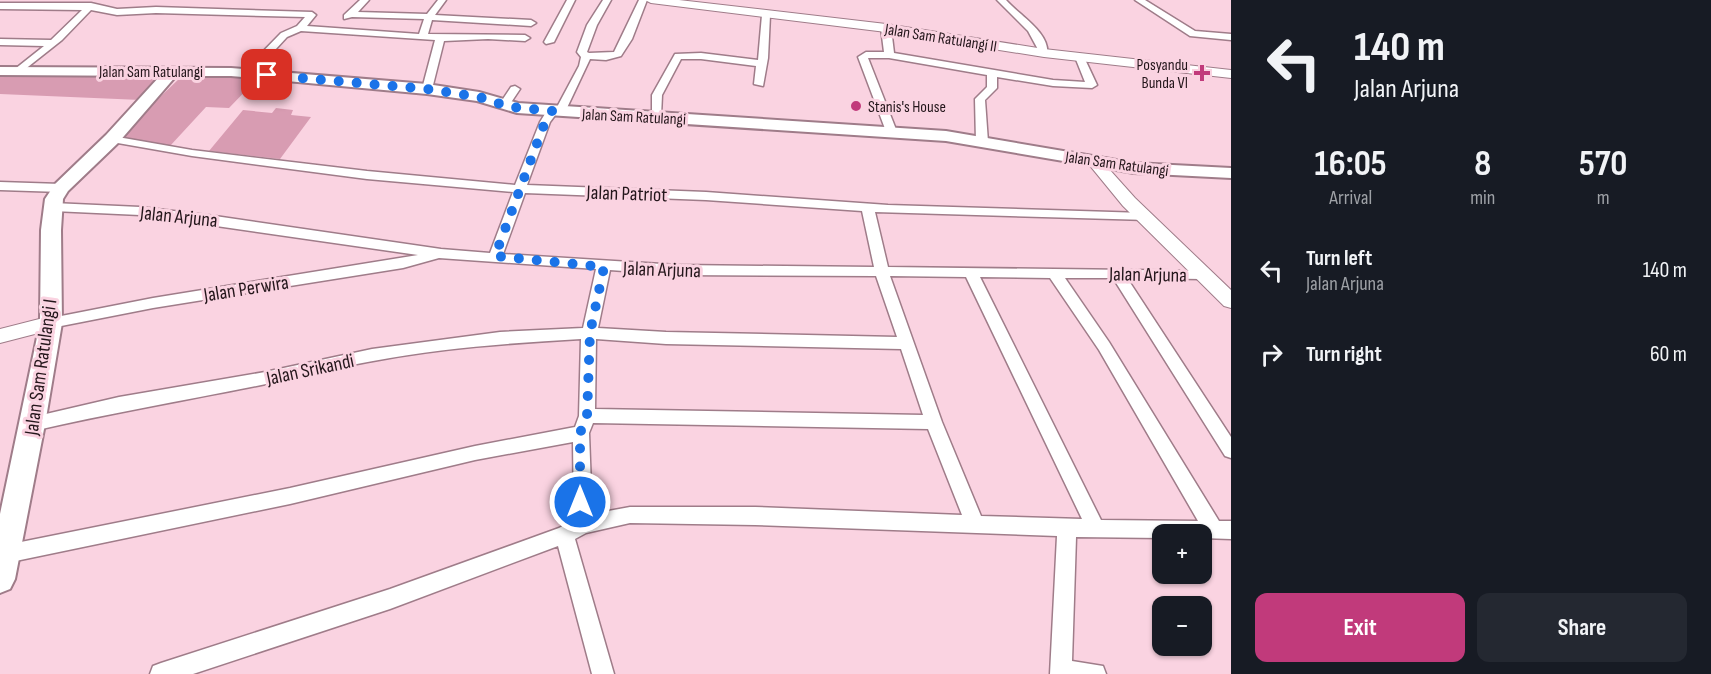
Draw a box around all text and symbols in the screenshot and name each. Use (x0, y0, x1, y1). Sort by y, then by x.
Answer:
street label: Jalan Sam Ratulangi II (882, 20, 998, 57)
text: 140 m (1354, 22, 1445, 73)
icon: left (1255, 24, 1333, 102)
pin (241, 49, 292, 100)
place label: Posyandu Bunda VI (1137, 56, 1188, 93)
icon: arrive (250, 58, 283, 91)
street label: Jalan Sam Ratulangi (98, 63, 203, 82)
marker: Posyandu Bunda VI (1193, 64, 1211, 82)
text: Jalan Arjuna (1354, 73, 1459, 105)
place label: Stanis's House (868, 98, 946, 117)
marker: Stanis's House (849, 99, 863, 113)
street label: Jalan Sam Ratulangi (580, 105, 686, 130)
text: 16:05 (1315, 143, 1387, 186)
text: 8 (1474, 143, 1491, 186)
text: 570 (1579, 143, 1627, 186)
street label: Jalan Sam Ratulangi (1063, 148, 1170, 181)
street label: Jalan Patriot (585, 181, 668, 207)
text: Arrival (1329, 186, 1372, 210)
text: min (1470, 186, 1495, 210)
text: m (1597, 186, 1610, 210)
street label: Jalan Arjuna (138, 201, 219, 233)
text: Turn left (1306, 245, 1372, 272)
icon: left (1255, 254, 1288, 287)
street label: Jalan Arjuna (622, 257, 701, 283)
text: 140 m (1643, 257, 1687, 284)
street label: Jalan Arjuna (1108, 262, 1187, 288)
street label: Jalan Perwira (201, 270, 290, 308)
text: Jalan Arjuna (1306, 272, 1384, 296)
street label: Jalan Sam Ratulangi I (19, 297, 62, 438)
icon: right (1255, 338, 1288, 371)
text: Turn right (1306, 341, 1382, 368)
text: 60 m (1650, 341, 1687, 368)
street label: Jalan Srikandi (263, 349, 356, 391)
position arrow (548, 470, 612, 534)
map controls (1152, 524, 1212, 656)
button: + (1152, 524, 1212, 584)
button: Exit (1255, 593, 1465, 662)
button: Share (1477, 593, 1687, 662)
button: − (1152, 596, 1212, 656)

